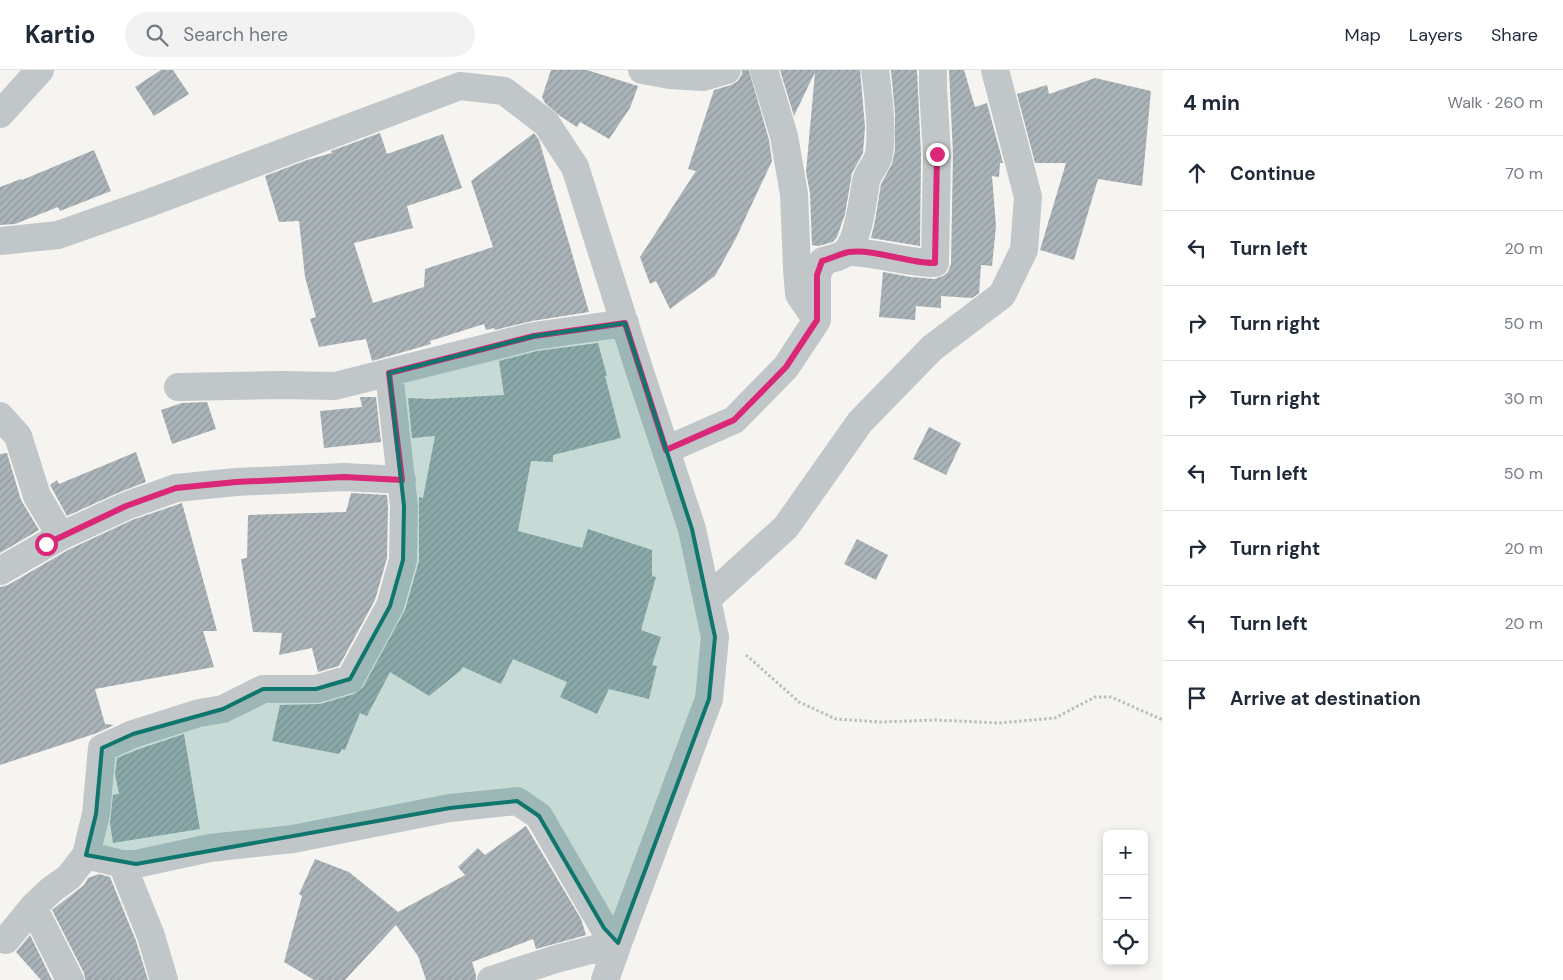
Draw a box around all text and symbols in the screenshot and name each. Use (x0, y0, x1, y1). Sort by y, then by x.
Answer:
search box (125, 12, 475, 57)
text: Kartio (25, 19, 95, 50)
icon: search (143, 21, 171, 49)
text: Search here (183, 22, 288, 47)
text: Map (1345, 23, 1381, 47)
text: Layers (1409, 23, 1463, 47)
text: Share (1491, 23, 1538, 47)
text: 4 min (1183, 89, 1240, 117)
text: Walk · 260 m (1448, 92, 1543, 113)
route end (926, 143, 949, 166)
icon: ahead (1183, 159, 1211, 187)
text: Continue (1230, 161, 1316, 186)
text: 70 m (1505, 163, 1543, 184)
icon: left (1183, 234, 1211, 262)
text: Turn left (1230, 236, 1308, 261)
text: 20 m (1504, 238, 1543, 259)
icon: right (1183, 309, 1211, 337)
text: Turn right (1230, 311, 1320, 336)
text: 50 m (1504, 313, 1543, 334)
icon: right (1183, 384, 1211, 412)
text: Turn right (1230, 386, 1320, 411)
text: 30 m (1504, 388, 1543, 409)
icon: left (1183, 459, 1211, 487)
text: Turn left (1230, 461, 1308, 486)
text: 50 m (1504, 463, 1543, 484)
route start (35, 533, 58, 556)
icon: right (1183, 534, 1211, 562)
text: Turn right (1230, 536, 1320, 561)
text: 20 m (1504, 538, 1543, 559)
icon: left (1183, 609, 1211, 637)
text: Turn left (1230, 611, 1308, 636)
text: 20 m (1504, 613, 1543, 634)
icon: arrive (1183, 684, 1211, 712)
text: Arrive at destination (1230, 686, 1421, 711)
map controls (1103, 830, 1148, 965)
button: + (1103, 830, 1148, 875)
button: − (1103, 875, 1148, 920)
button: locate (1103, 920, 1148, 965)

